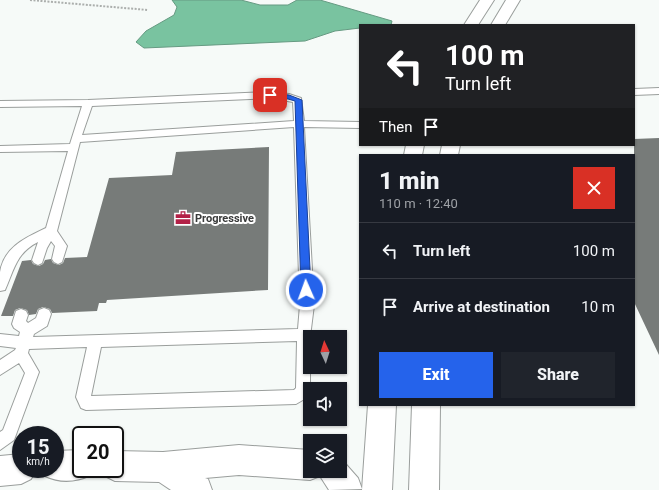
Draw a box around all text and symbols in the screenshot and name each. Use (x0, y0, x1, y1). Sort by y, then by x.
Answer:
text: 100 m (445, 39, 524, 72)
icon: left (379, 40, 431, 92)
text: Turn left (445, 73, 511, 94)
pin (253, 78, 287, 112)
icon: arrive (259, 84, 281, 106)
icon: arrive (420, 116, 442, 138)
text: Then (379, 118, 412, 136)
text: 1 min (379, 167, 440, 195)
button: close (573, 167, 615, 209)
text: 110 m · 12:40 (379, 196, 458, 211)
office icon: Progressive (174, 209, 192, 227)
place label: Progressive (195, 212, 254, 225)
icon: left (379, 240, 401, 262)
text: Turn left (413, 242, 470, 260)
text: 100 m (573, 242, 615, 260)
position arrow (285, 269, 327, 311)
icon: arrive (379, 296, 401, 318)
text: Arrive at destination (413, 298, 550, 316)
text: 10 m (581, 298, 615, 316)
north arrow (303, 330, 347, 374)
map controls (303, 330, 347, 478)
button: Exit (379, 352, 493, 398)
button: Share (501, 352, 615, 398)
button: sound (303, 382, 347, 426)
speed limit sign: 20 (72, 426, 124, 478)
button: layers (303, 434, 347, 478)
text: 15 (27, 435, 49, 459)
text: km/h (26, 456, 50, 467)

